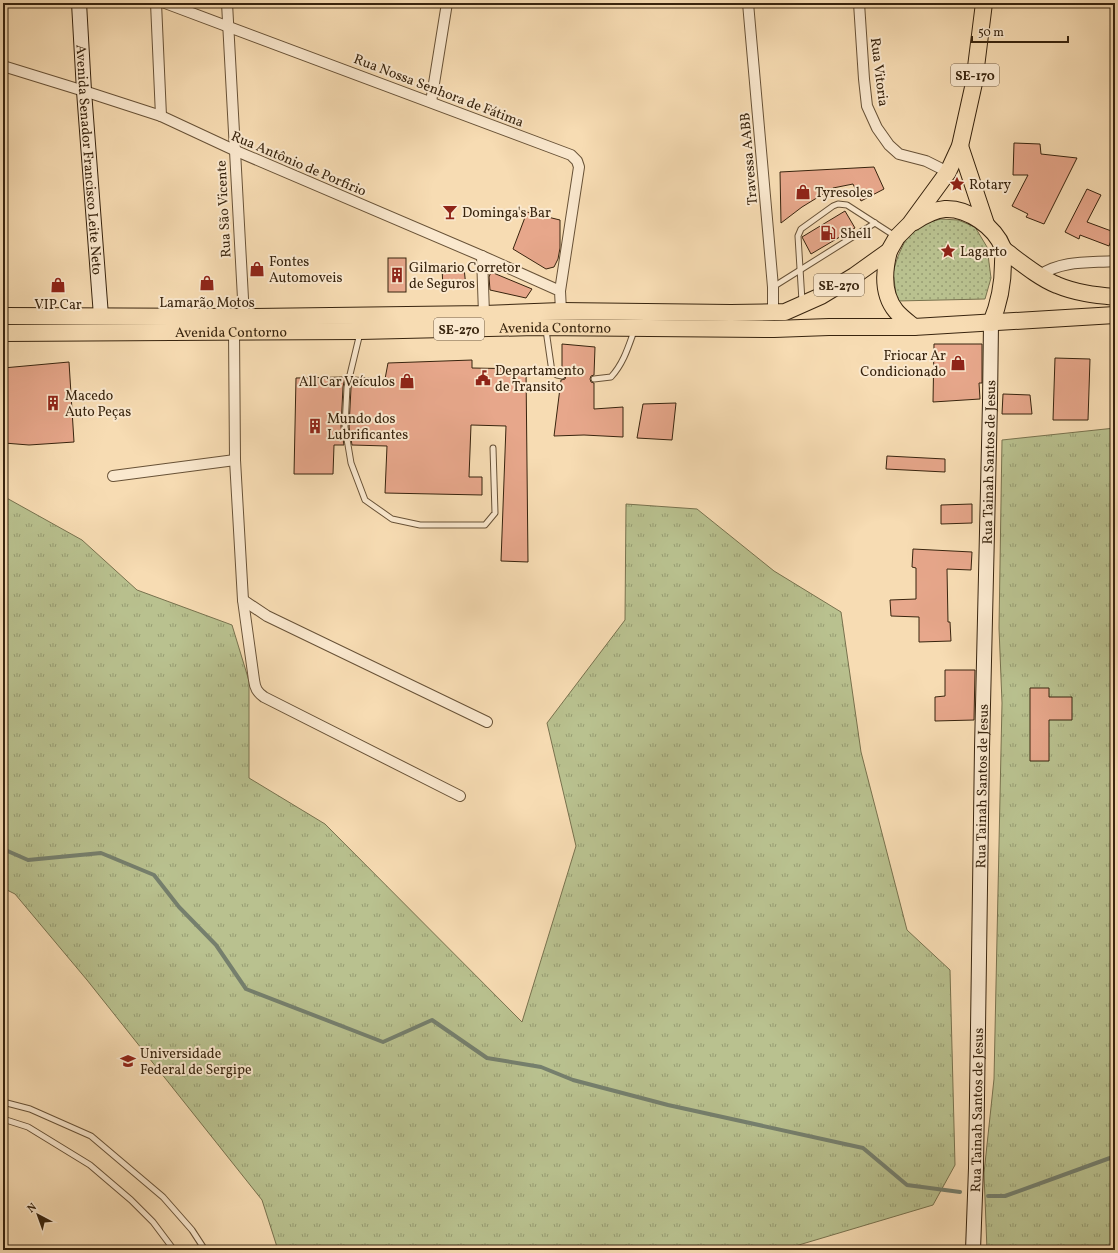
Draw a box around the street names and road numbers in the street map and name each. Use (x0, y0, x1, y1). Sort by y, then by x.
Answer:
street label: Rua Vitoria (865, 37, 892, 108)
street label: Avenida Senador Francisco Leite Neto (70, 44, 106, 276)
street label: Rua Nossa Senhora de Fátima (351, 50, 526, 133)
road number: SE-170 (951, 64, 999, 86)
street label: Travessa AABB (736, 112, 763, 206)
street label: Rua Antônio de Porfirio (228, 127, 369, 202)
street label: Rua São Vicente (212, 159, 237, 258)
road number: SE-270 (814, 274, 864, 296)
road number: SE-270 (434, 318, 484, 340)
street label: Avenida Contorno (499, 319, 611, 339)
street label: Avenida Contorno (175, 323, 287, 343)
street label: Rua Tainah Santos de Jesus (979, 380, 1001, 545)
street label: Rua Tainah Santos de Jesus (972, 704, 994, 869)
street label: Rua Tainah Santos de Jesus (967, 1028, 989, 1193)

